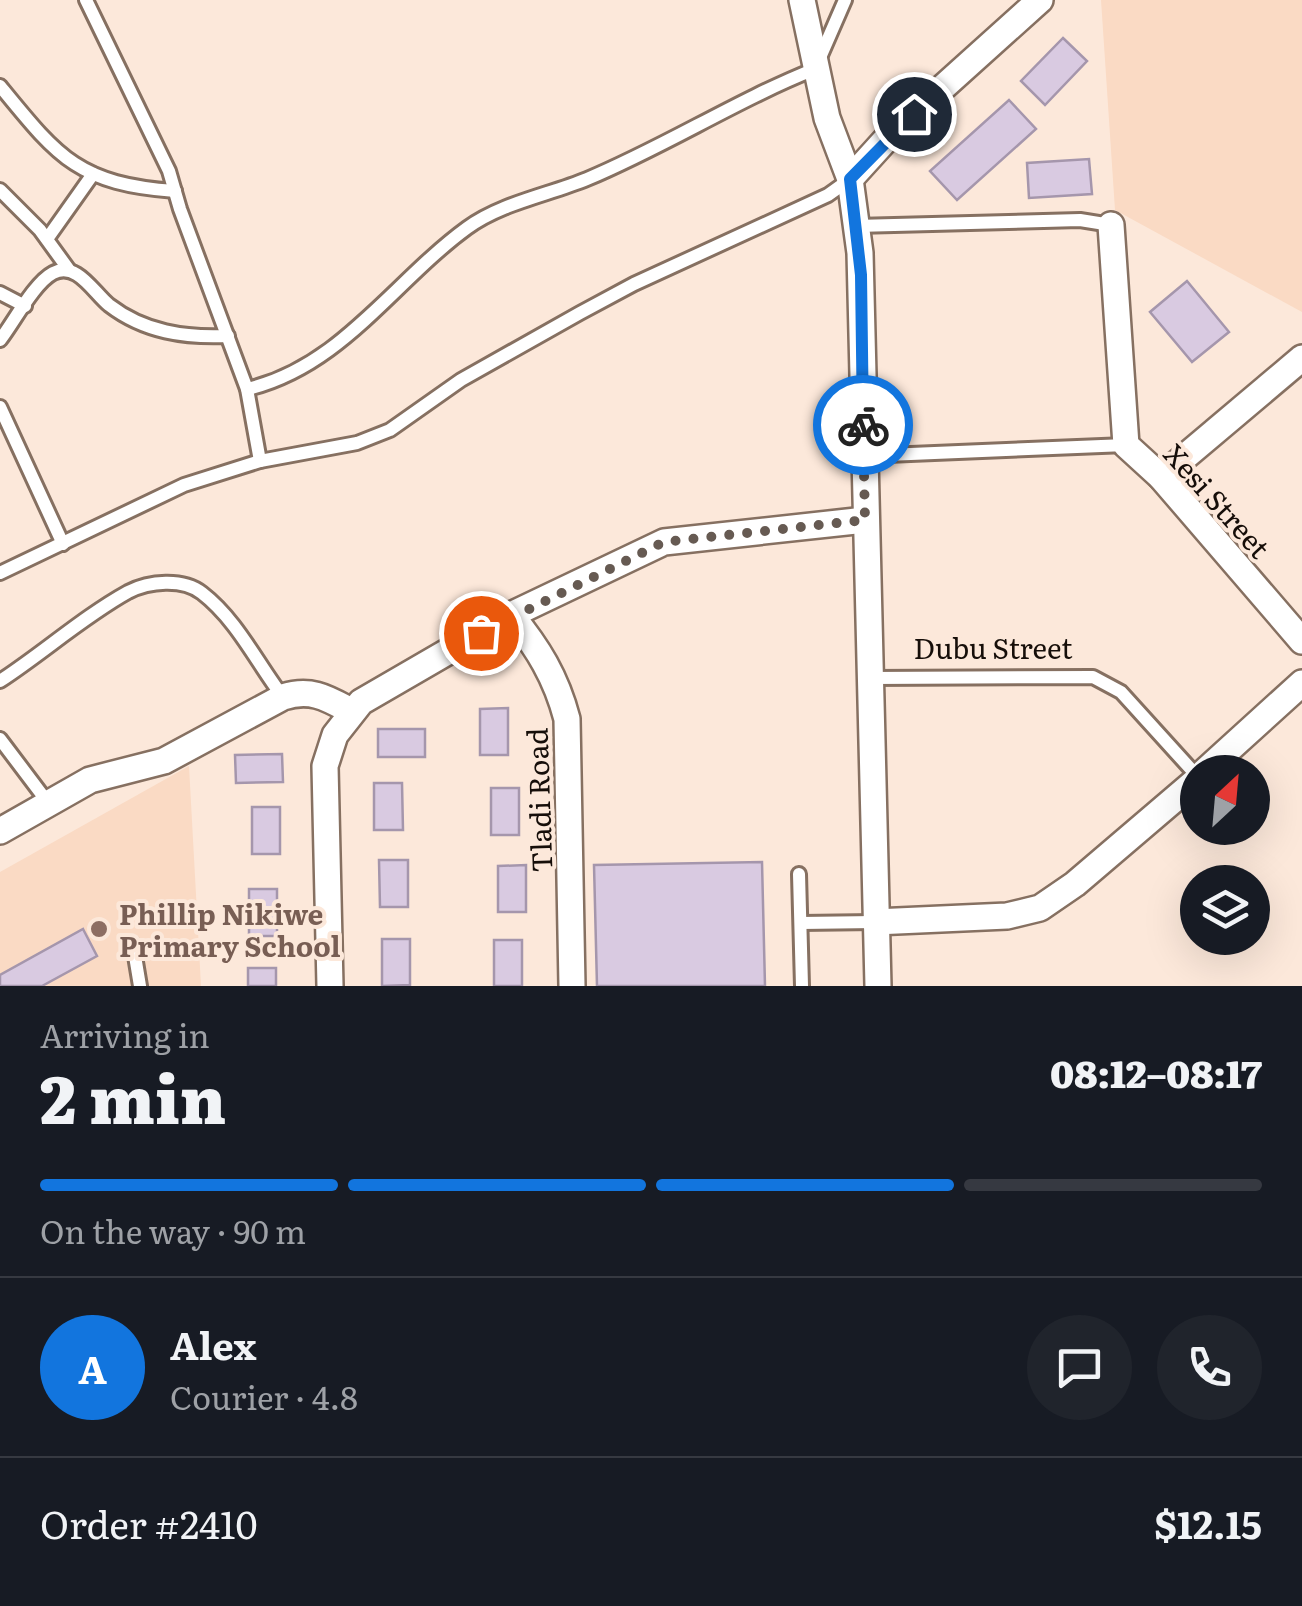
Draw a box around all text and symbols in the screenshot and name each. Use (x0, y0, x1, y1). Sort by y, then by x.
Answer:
pin (872, 72, 957, 157)
icon: home (887, 87, 942, 142)
courier (813, 375, 913, 475)
icon: bike (836, 398, 891, 453)
street label: Xesi Street (1155, 433, 1281, 567)
pin (439, 591, 524, 676)
icon: bag (454, 606, 509, 661)
street label: Dubu Street (914, 626, 1073, 668)
street label: Tladi Road (514, 727, 562, 873)
north arrow (1180, 755, 1270, 845)
map controls (1180, 755, 1270, 955)
button: layers (1180, 865, 1270, 955)
place label: Phillip Nikiwe Primary School (119, 892, 341, 966)
marker: Phillip Nikiwe Primary School (88, 918, 110, 940)
text: Arriving in (40, 1010, 210, 1058)
text: 08:12–08:17 (1050, 1043, 1262, 1100)
text: 2 min (40, 1047, 226, 1144)
text: On the way · 90 m (40, 1206, 306, 1254)
text: Alex (170, 1315, 256, 1372)
button: chat (1027, 1315, 1132, 1420)
button: phone (1157, 1315, 1262, 1420)
text: A (78, 1339, 107, 1396)
text: Courier · 4.8 (170, 1372, 358, 1420)
text: Order #2410 (40, 1494, 258, 1551)
text: $12.15 (1154, 1494, 1262, 1551)

